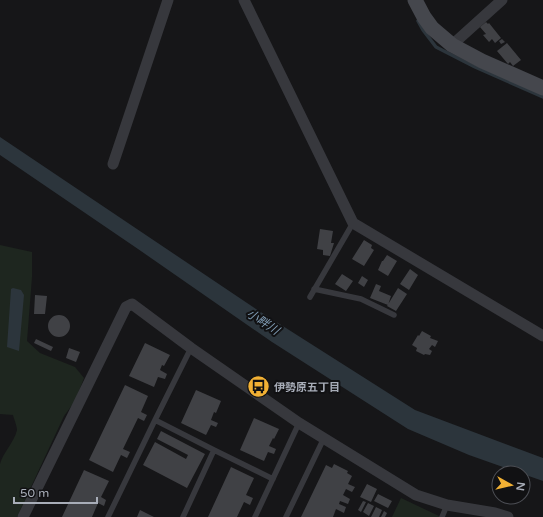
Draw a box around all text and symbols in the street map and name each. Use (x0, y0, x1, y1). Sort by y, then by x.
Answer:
water label: 小畔川 (244, 306, 284, 339)
bus stop icon: 伊勢原五丁目 (246, 374, 272, 400)
place label: 伊勢原五丁目 (274, 381, 340, 394)
north arrow (491, 465, 531, 505)
scale bar (14, 479, 97, 505)
text: N (513, 481, 527, 492)
text: 50 m (20, 486, 49, 500)

